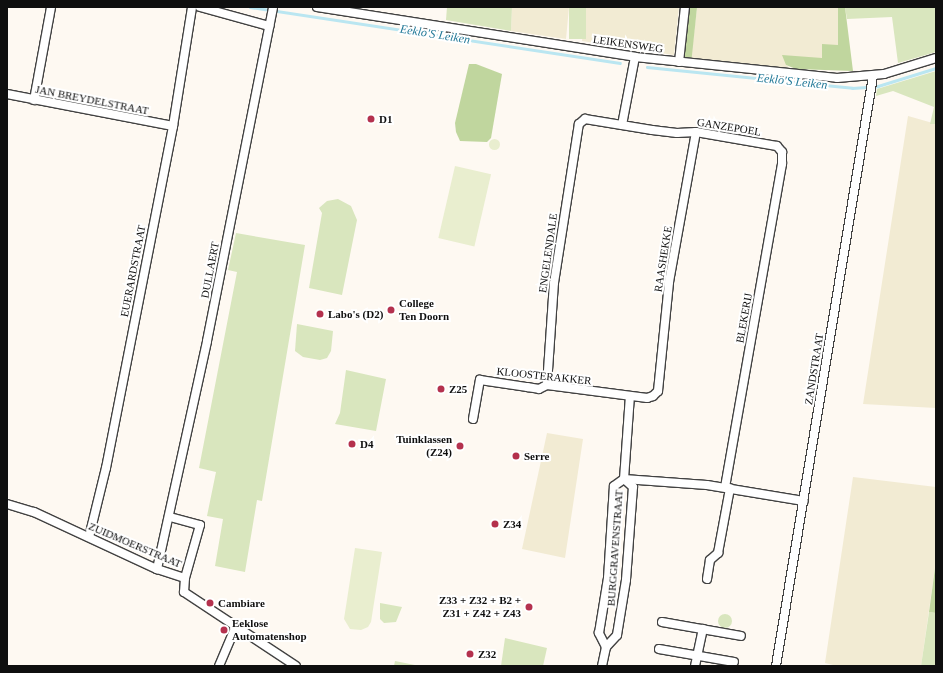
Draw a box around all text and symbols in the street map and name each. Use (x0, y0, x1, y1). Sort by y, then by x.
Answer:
water label: Eeklo'S Leiken (399, 22, 471, 48)
street label: LEIKENSWEG (592, 33, 664, 55)
water label: Eeklo'S Leiken (756, 71, 828, 93)
street label: JAN BREYDELSTRAAT (34, 83, 150, 117)
place label: D1 (379, 112, 392, 126)
marker: D1 (366, 114, 376, 124)
street label: GANZEPOEL (696, 115, 762, 139)
street label: ENGELENDALE (536, 212, 560, 294)
street label: EUERARDSTRAAT (118, 224, 148, 318)
street label: RAASHEKKE (651, 225, 675, 293)
street label: DULLAERT (198, 241, 222, 299)
street label: BLEKERIJ (733, 292, 755, 344)
place label: College Ten Doorn (399, 297, 449, 323)
marker: College Ten Doorn (386, 305, 396, 315)
place label: Labo's (D2) (328, 307, 383, 321)
marker: Labo's (D2) (315, 309, 325, 319)
street label: ZANDSTRAAT (802, 332, 826, 406)
street label: KLOOSTERAKKER (496, 364, 592, 388)
place label: Z25 (449, 382, 467, 396)
marker: Z25 (436, 384, 446, 394)
place label: Tuinklassen (Z24) (396, 433, 452, 459)
place label: D4 (360, 437, 373, 451)
marker: D4 (347, 439, 357, 449)
marker: Tuinklassen (Z24) (455, 441, 465, 451)
place label: Serre (524, 449, 549, 463)
marker: Serre (511, 451, 521, 461)
street label: BURGGRAVENSTRAAT (604, 489, 626, 607)
place label: Z34 (503, 517, 521, 531)
street label: ZUIDMOERSTRAAT (87, 519, 183, 571)
marker: Z34 (490, 519, 500, 529)
place label: Z33 + Z32 + B2 + Z31 + Z42 + Z43 (439, 594, 521, 620)
place label: Cambiare (218, 596, 265, 610)
marker: Cambiare (205, 598, 215, 608)
marker: Z33 + Z32 + B2 + Z31 + Z42 + Z43 (524, 602, 534, 612)
place label: Eeklose Automatenshop (232, 617, 307, 643)
marker: Eeklose Automatenshop (219, 625, 229, 635)
place label: Z32 (478, 647, 496, 661)
marker: Z32 (465, 649, 475, 659)

